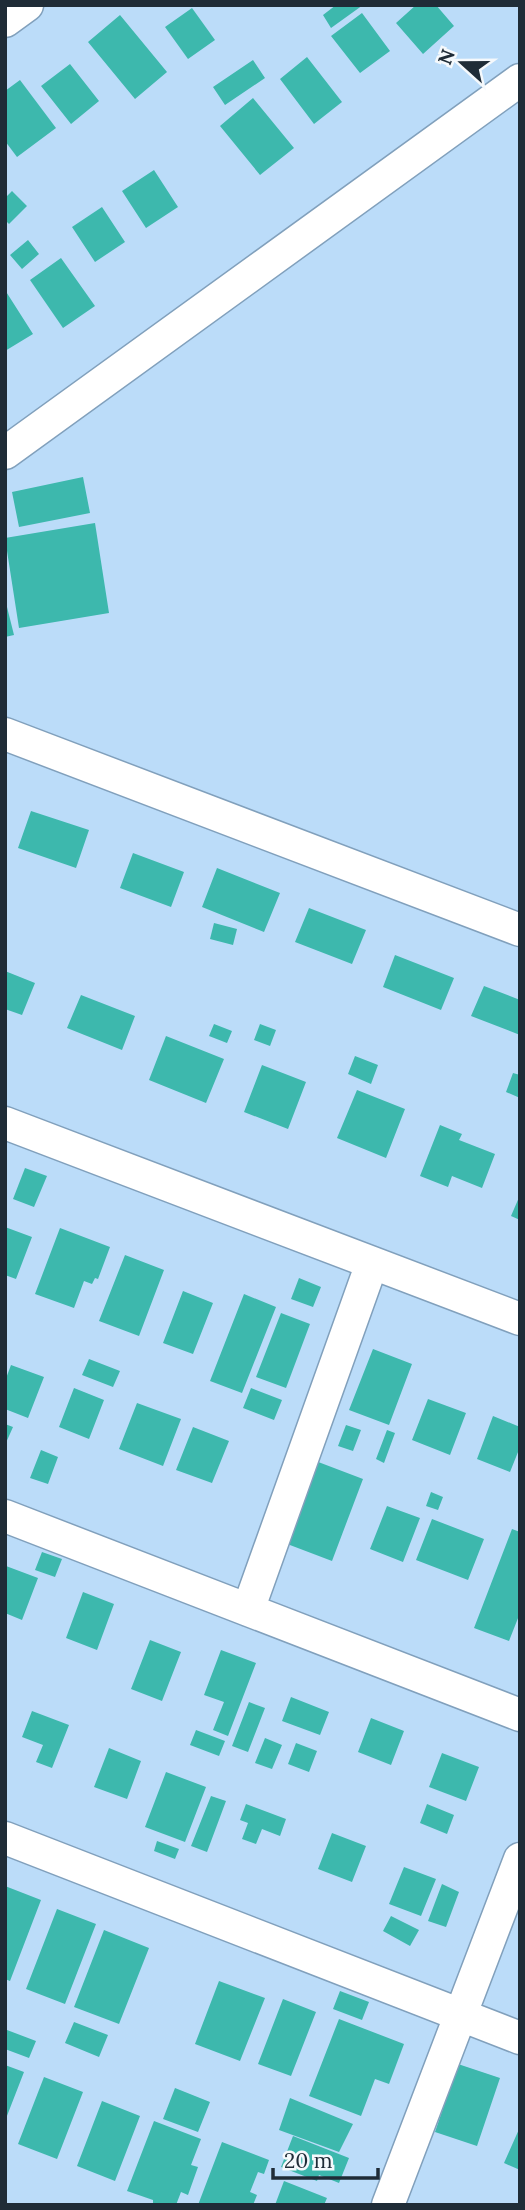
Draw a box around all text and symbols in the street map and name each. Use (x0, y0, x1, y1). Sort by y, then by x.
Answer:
north arrow (427, 28, 497, 98)
text: N (432, 45, 460, 68)
scale bar (273, 2136, 378, 2180)
text: 20 m (284, 2147, 333, 2174)

